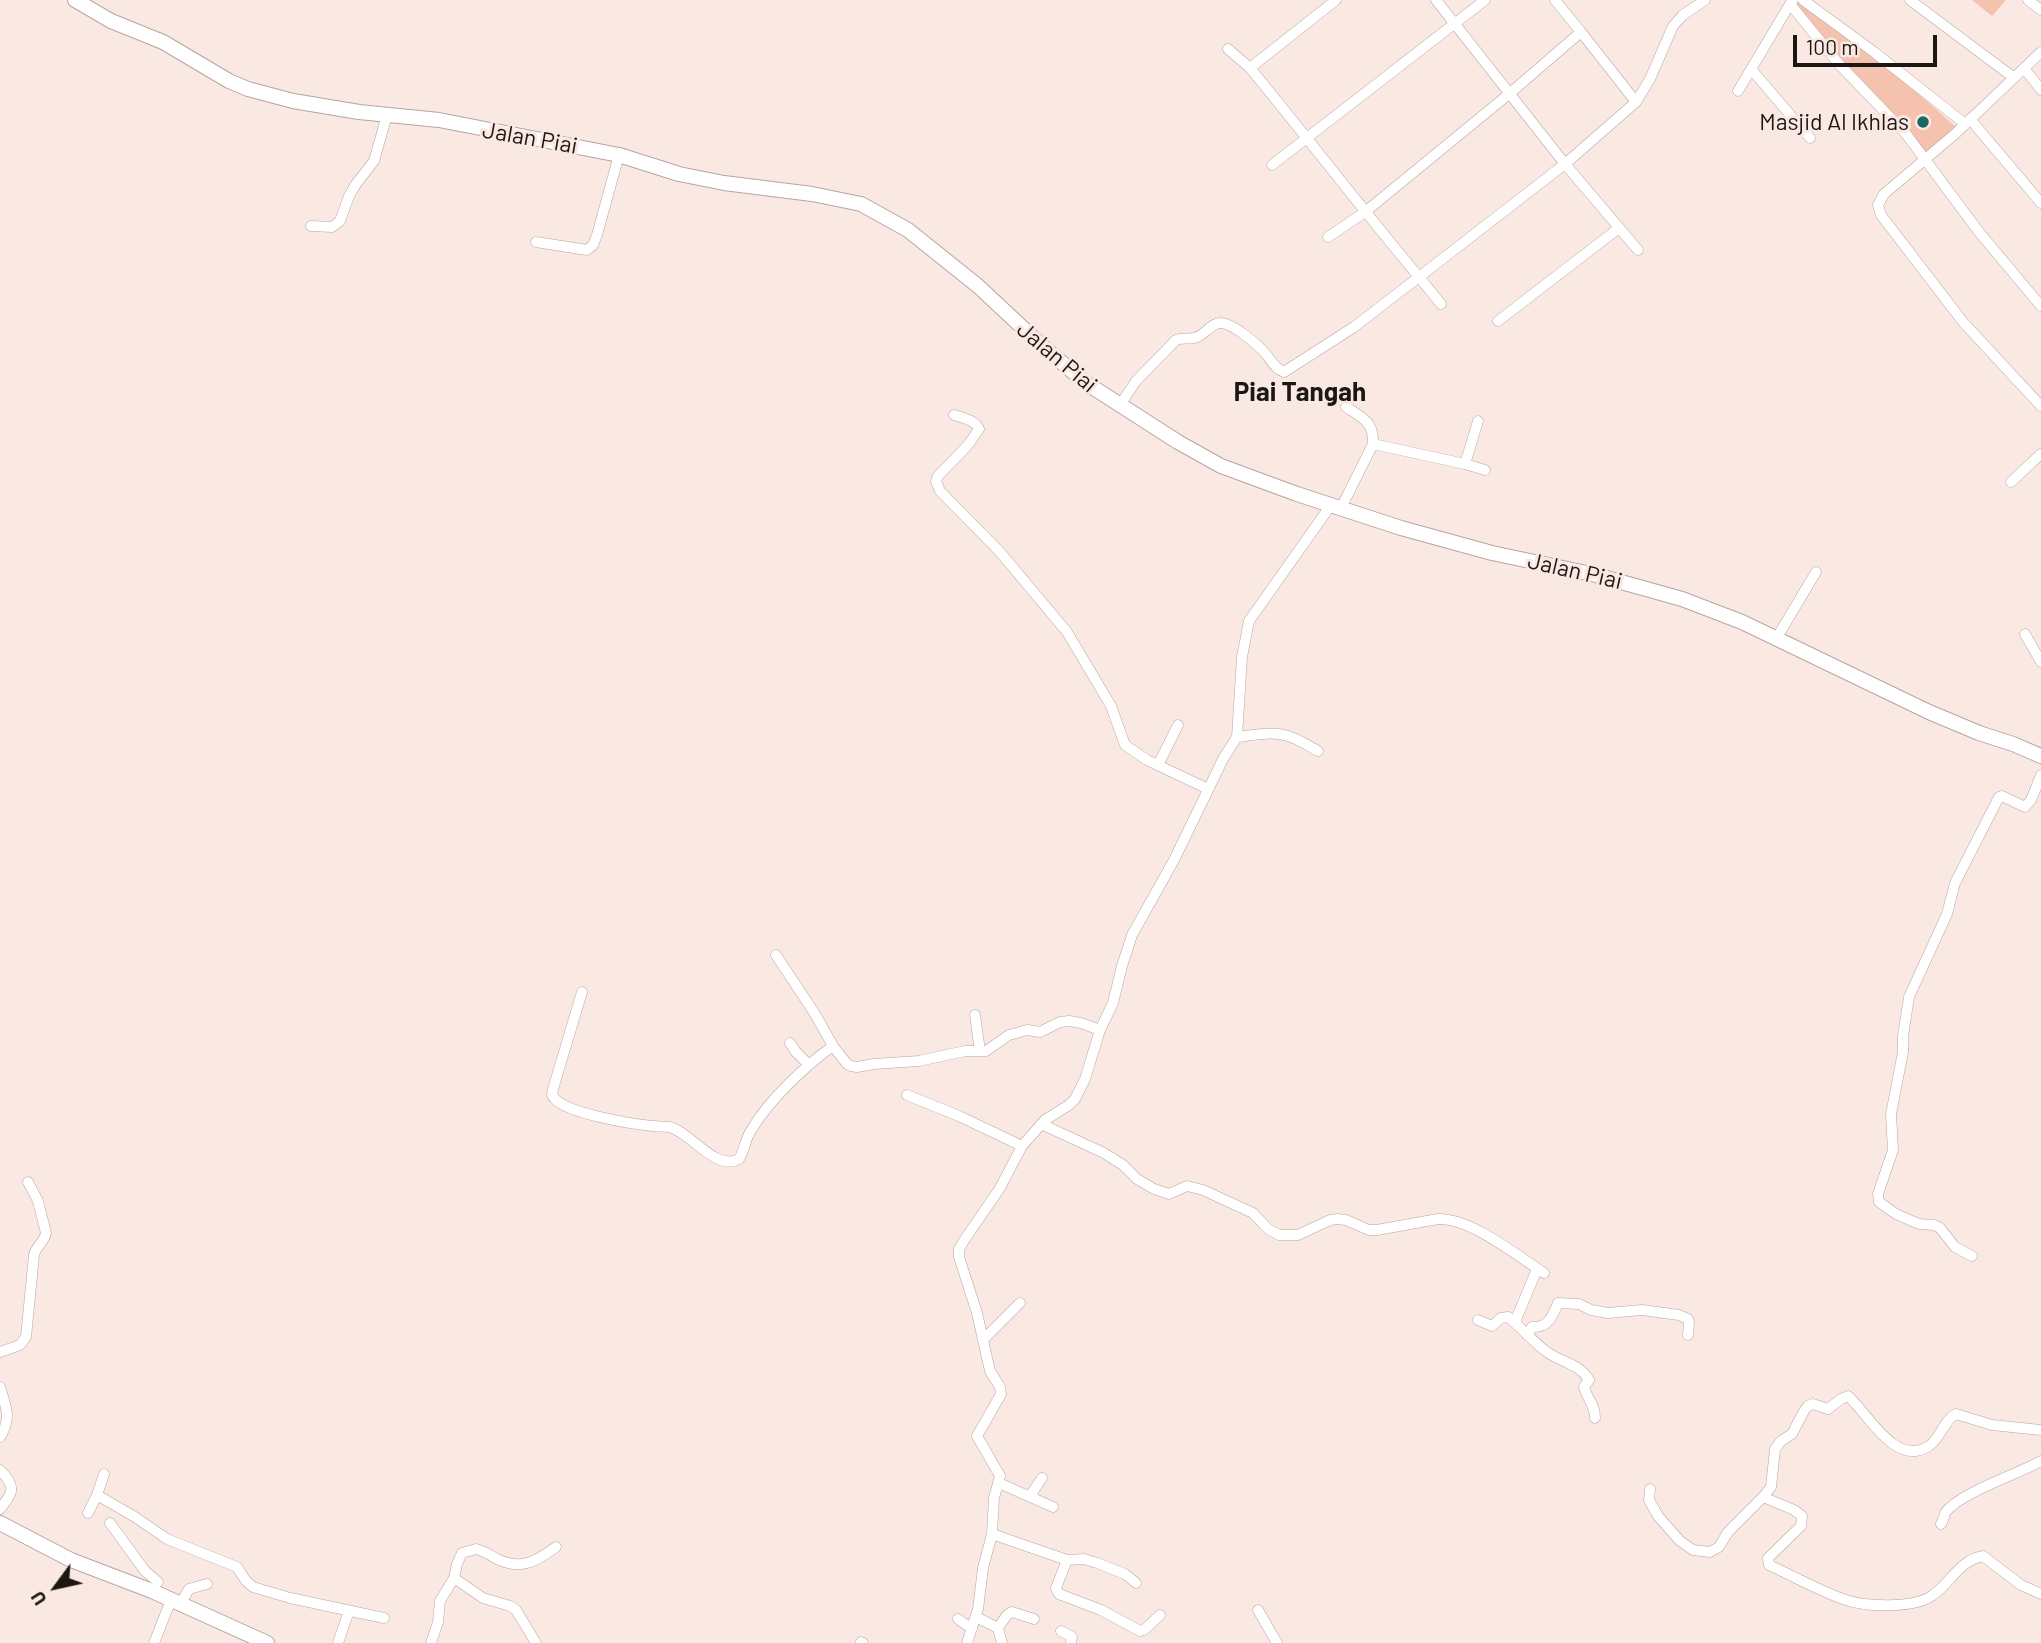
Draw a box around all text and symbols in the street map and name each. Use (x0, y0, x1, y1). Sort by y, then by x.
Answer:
scale bar (1796, 21, 1940, 65)
text: 100 m (1806, 34, 1859, 59)
place label: Masjid Al Ikhlas (1759, 108, 1909, 136)
marker: Masjid Al Ikhlas (1915, 114, 1931, 130)
street label: Jalan Piai (480, 116, 580, 160)
street label: Jalan Piai (1011, 316, 1103, 398)
district label: Piai Tangah (1234, 376, 1366, 408)
street label: Jalan Piai (1525, 547, 1625, 595)
north arrow (21, 1552, 91, 1622)
text: U (25, 1587, 51, 1610)

